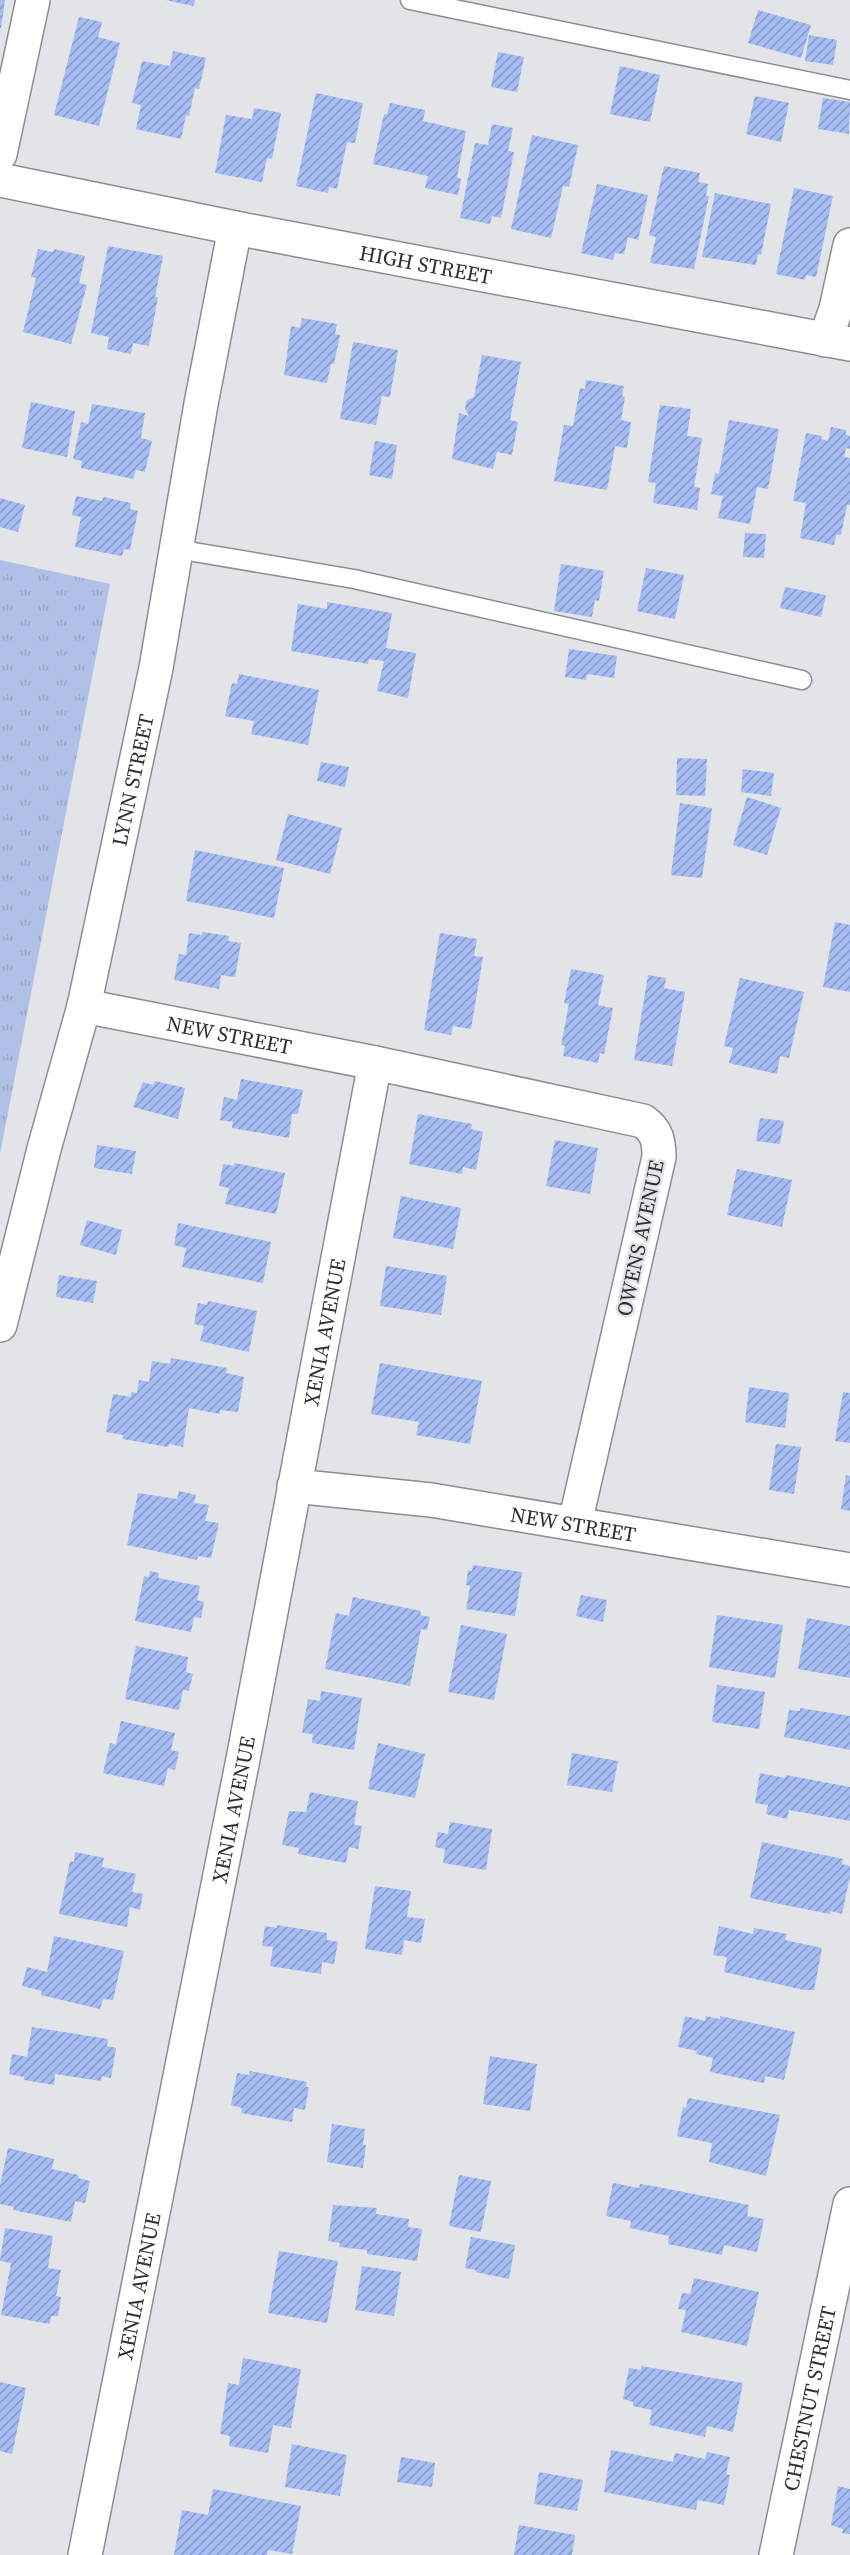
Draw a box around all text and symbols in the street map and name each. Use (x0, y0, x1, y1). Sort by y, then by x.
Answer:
street label: HIGH STREET (357, 237, 495, 291)
street label: LYNN STREET (104, 711, 160, 849)
street label: NEW STREET (164, 1008, 295, 1061)
street label: OWENS AVENUE (609, 1157, 671, 1319)
street label: XENIA AVENUE (296, 1256, 352, 1408)
street label: NEW STREET (508, 1499, 639, 1549)
street label: XENIA AVENUE (204, 1734, 262, 1886)
street label: XENIA AVENUE (110, 2210, 167, 2362)
street label: CHESTNUT STREET (775, 2303, 843, 2493)

